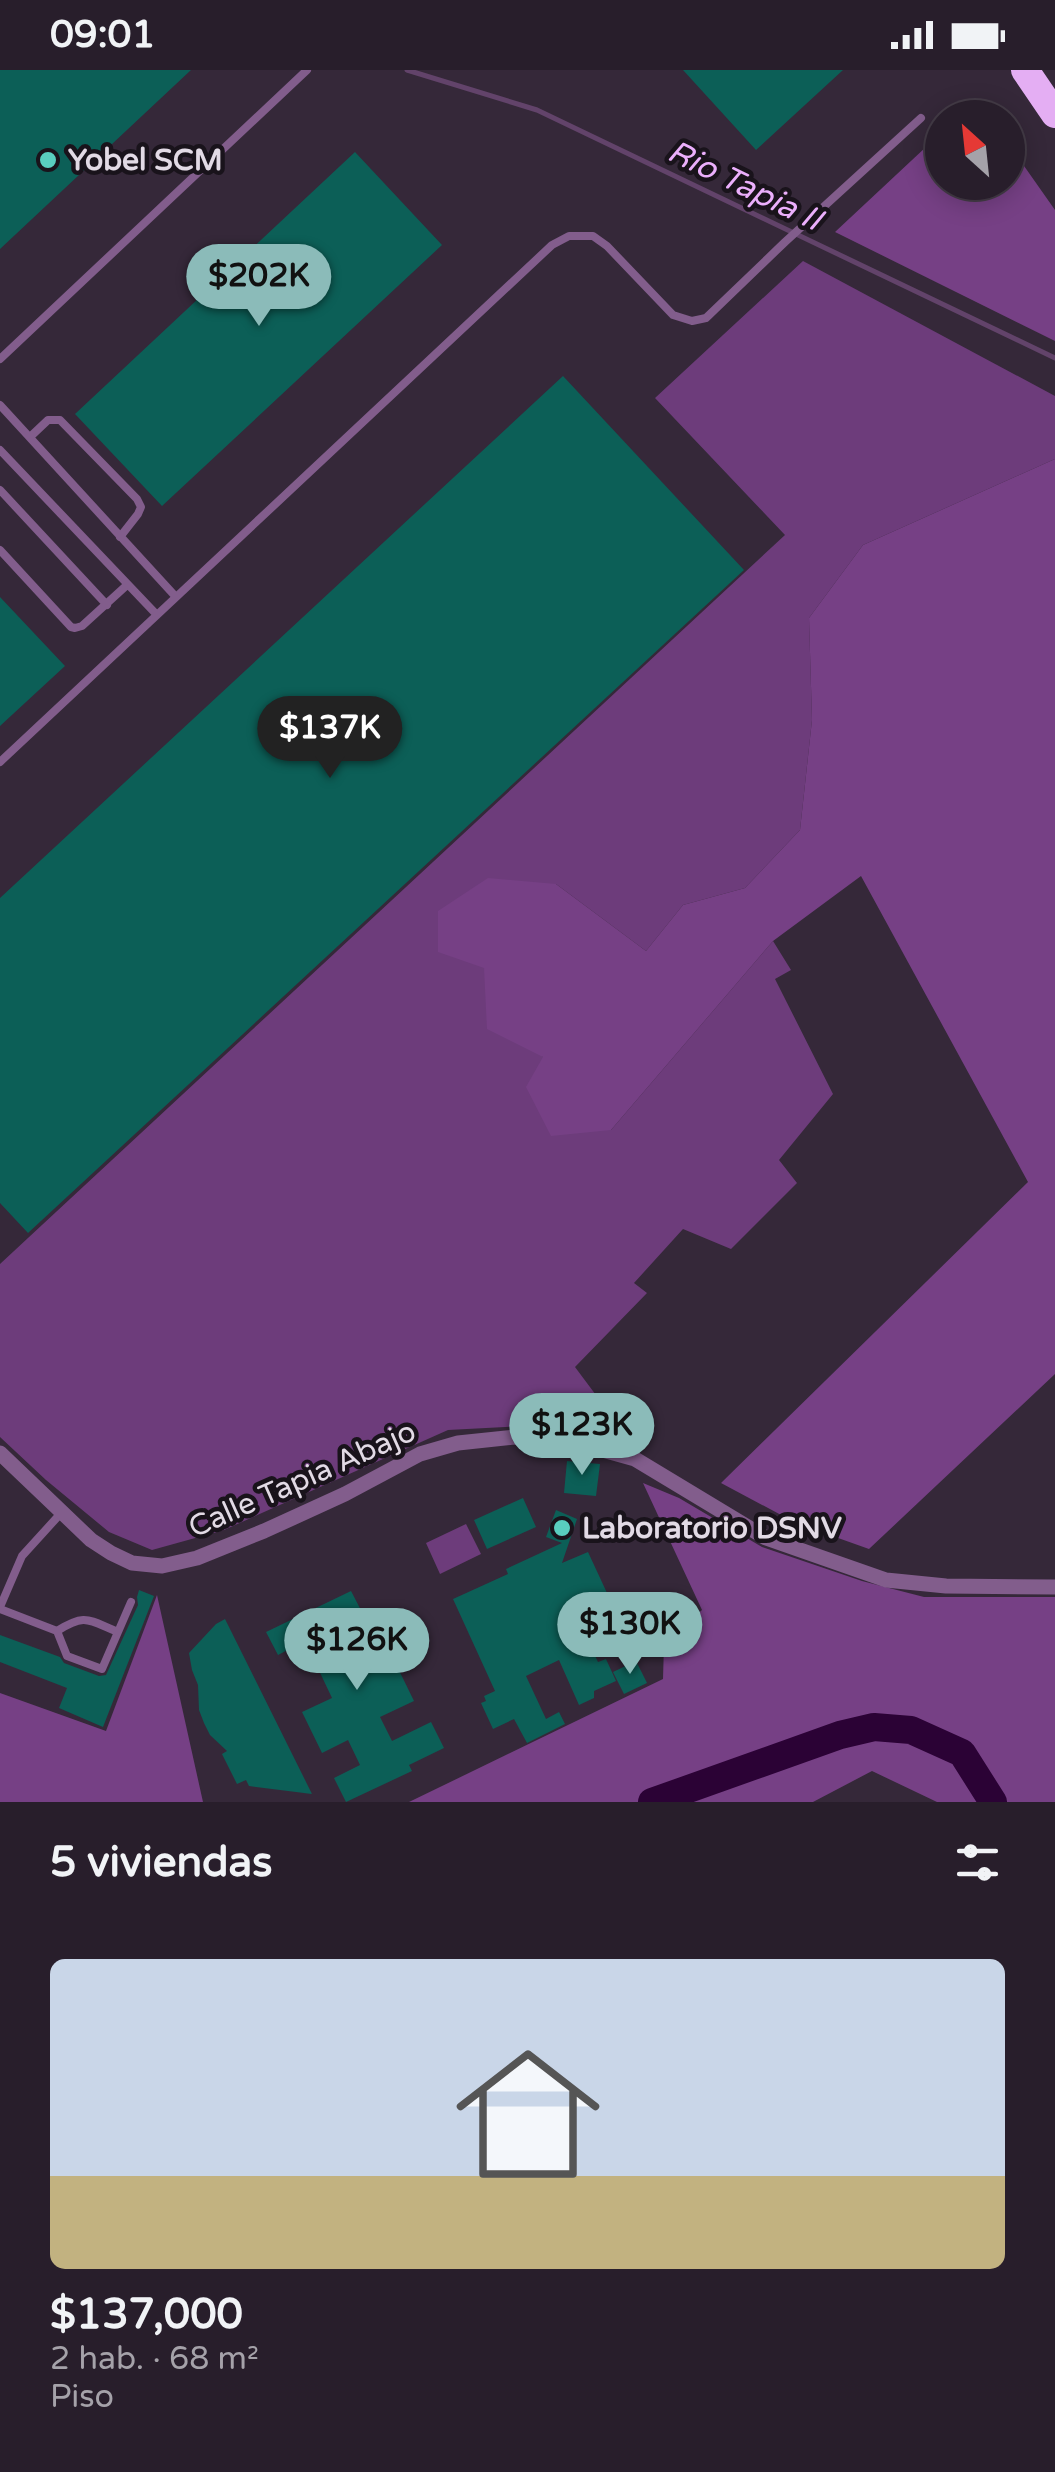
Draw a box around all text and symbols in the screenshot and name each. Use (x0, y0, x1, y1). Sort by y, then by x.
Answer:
text: 09:01 (50, 12, 155, 58)
north arrow (925, 100, 1025, 200)
map controls (925, 100, 1025, 200)
water label: Rio Tapia II (662, 132, 830, 241)
place label: Yobel SCM (68, 142, 223, 179)
marker: Yobel SCM (37, 149, 59, 171)
pin: $202K (189, 244, 329, 329)
text: $202K (208, 257, 310, 295)
pin: $137K (260, 696, 400, 781)
text: $137K (279, 709, 381, 747)
pin: $123K (512, 1393, 652, 1478)
text: $123K (531, 1406, 633, 1444)
street label: Calle Tapia Abajo (183, 1413, 422, 1546)
place label: Laboratorio DSNV (582, 1510, 842, 1547)
marker: Laboratorio DSNV (551, 1517, 573, 1539)
pin: $130K (560, 1592, 700, 1677)
text: $130K (579, 1605, 681, 1643)
pin: $126K (287, 1608, 427, 1693)
text: $126K (306, 1621, 408, 1659)
icon: filters (950, 1835, 1005, 1890)
text: 5 viviendas (50, 1837, 272, 1888)
icon: home (438, 2024, 618, 2204)
text: $137,000 (50, 2289, 243, 2340)
text: 2 hab. · 68 m² (50, 2340, 259, 2378)
text: Piso (50, 2378, 114, 2416)

